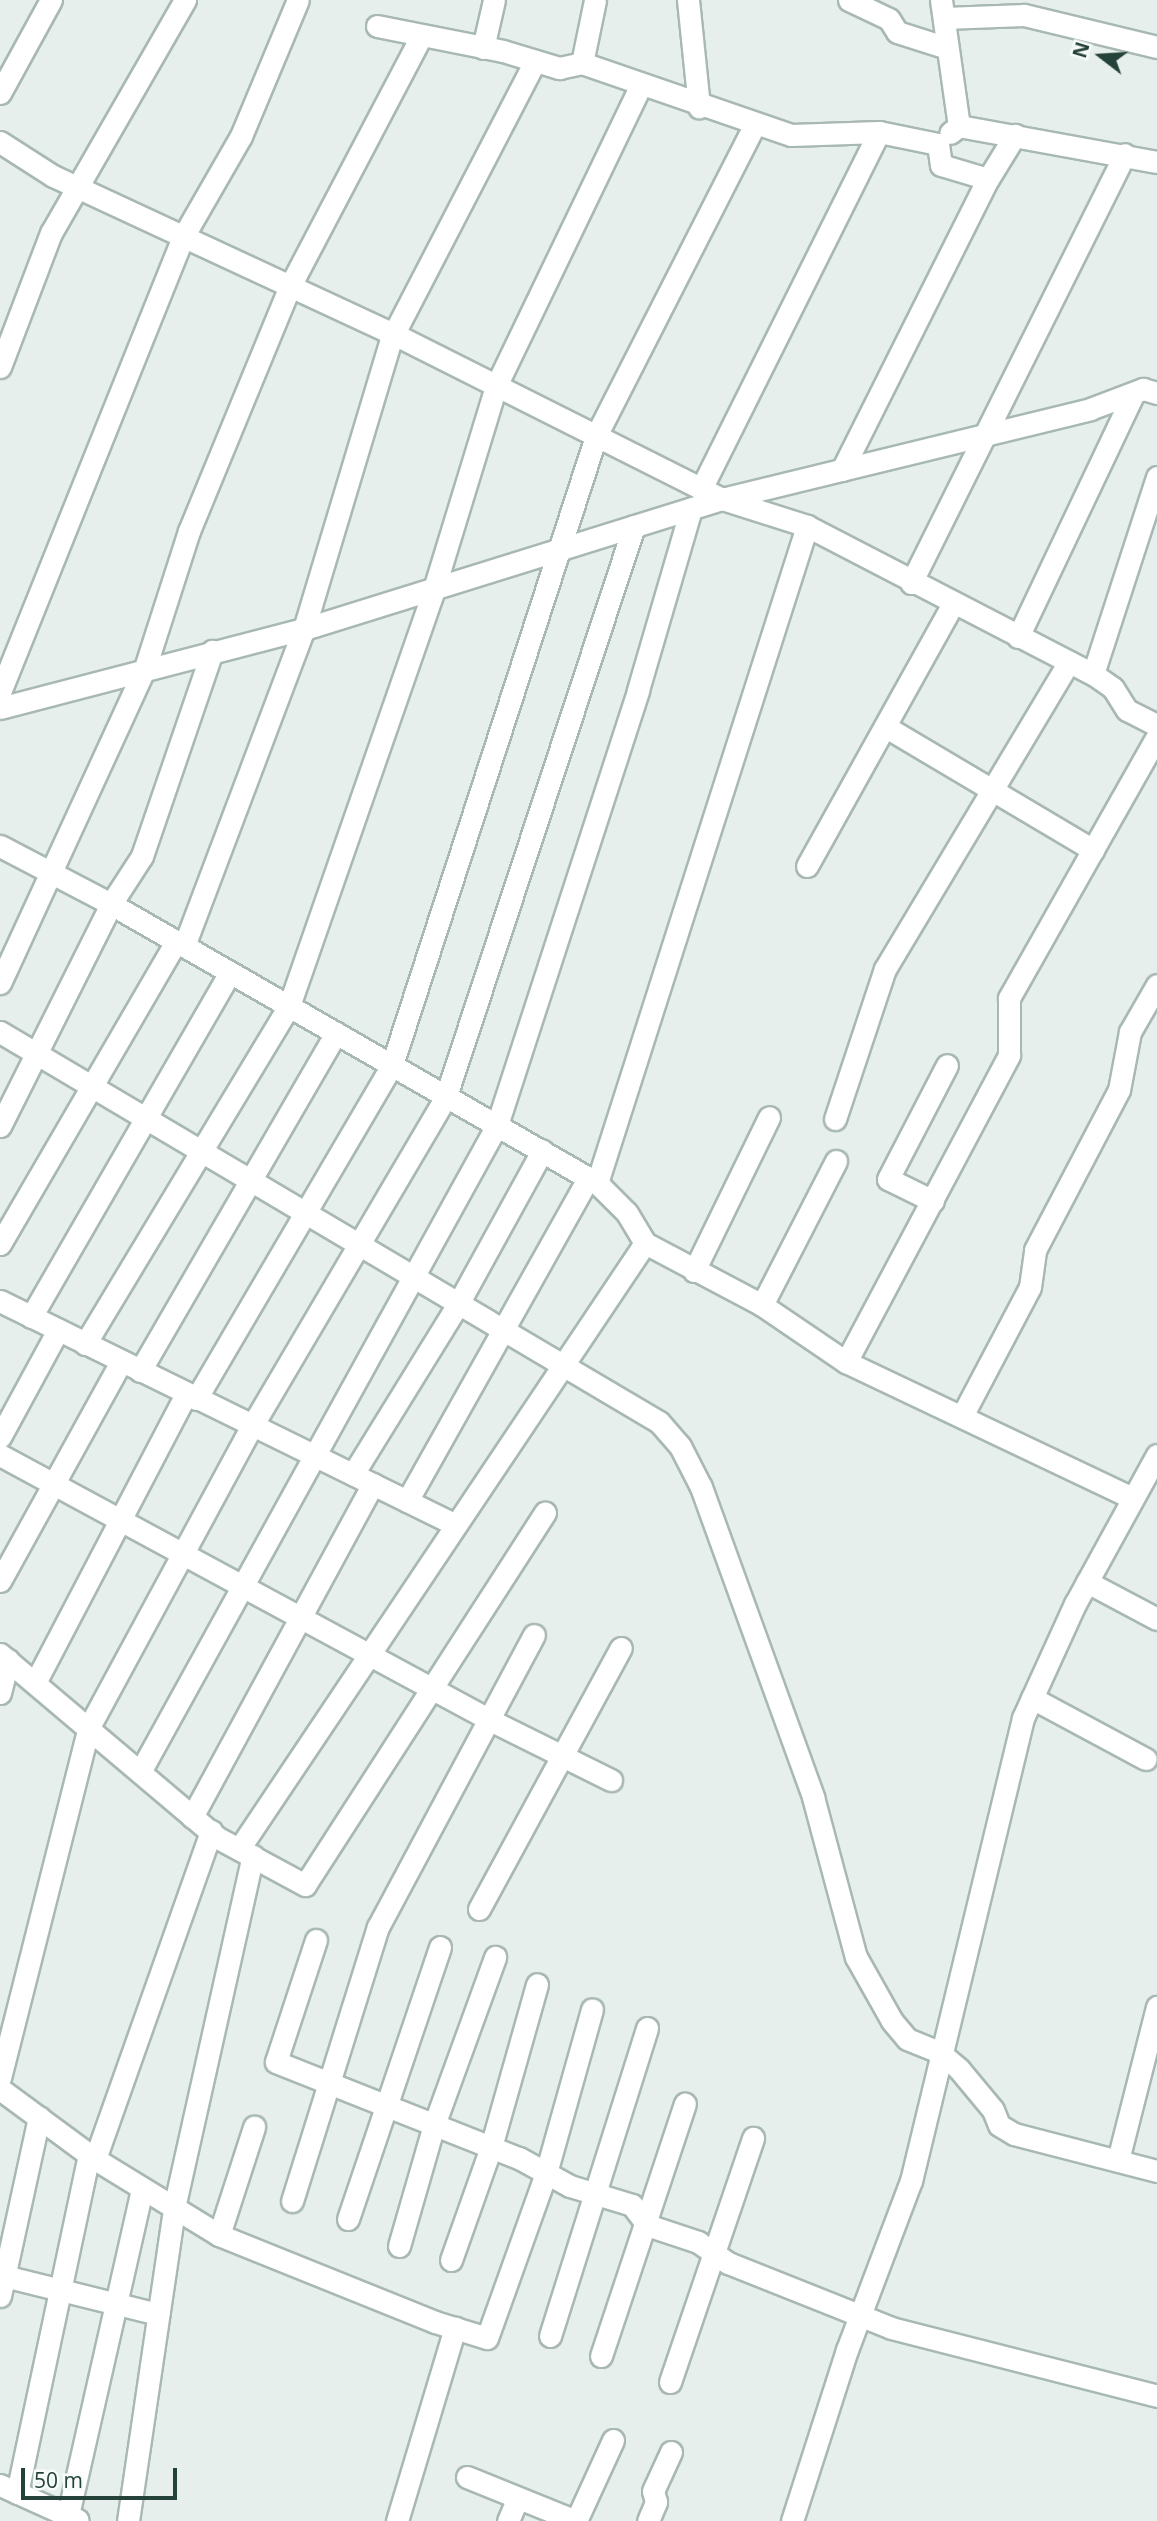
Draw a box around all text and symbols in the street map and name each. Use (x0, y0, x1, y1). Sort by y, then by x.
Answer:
north arrow (1066, 21, 1136, 91)
text: N (1066, 39, 1096, 61)
scale bar (24, 2454, 180, 2498)
text: 50 m (34, 2466, 83, 2494)

